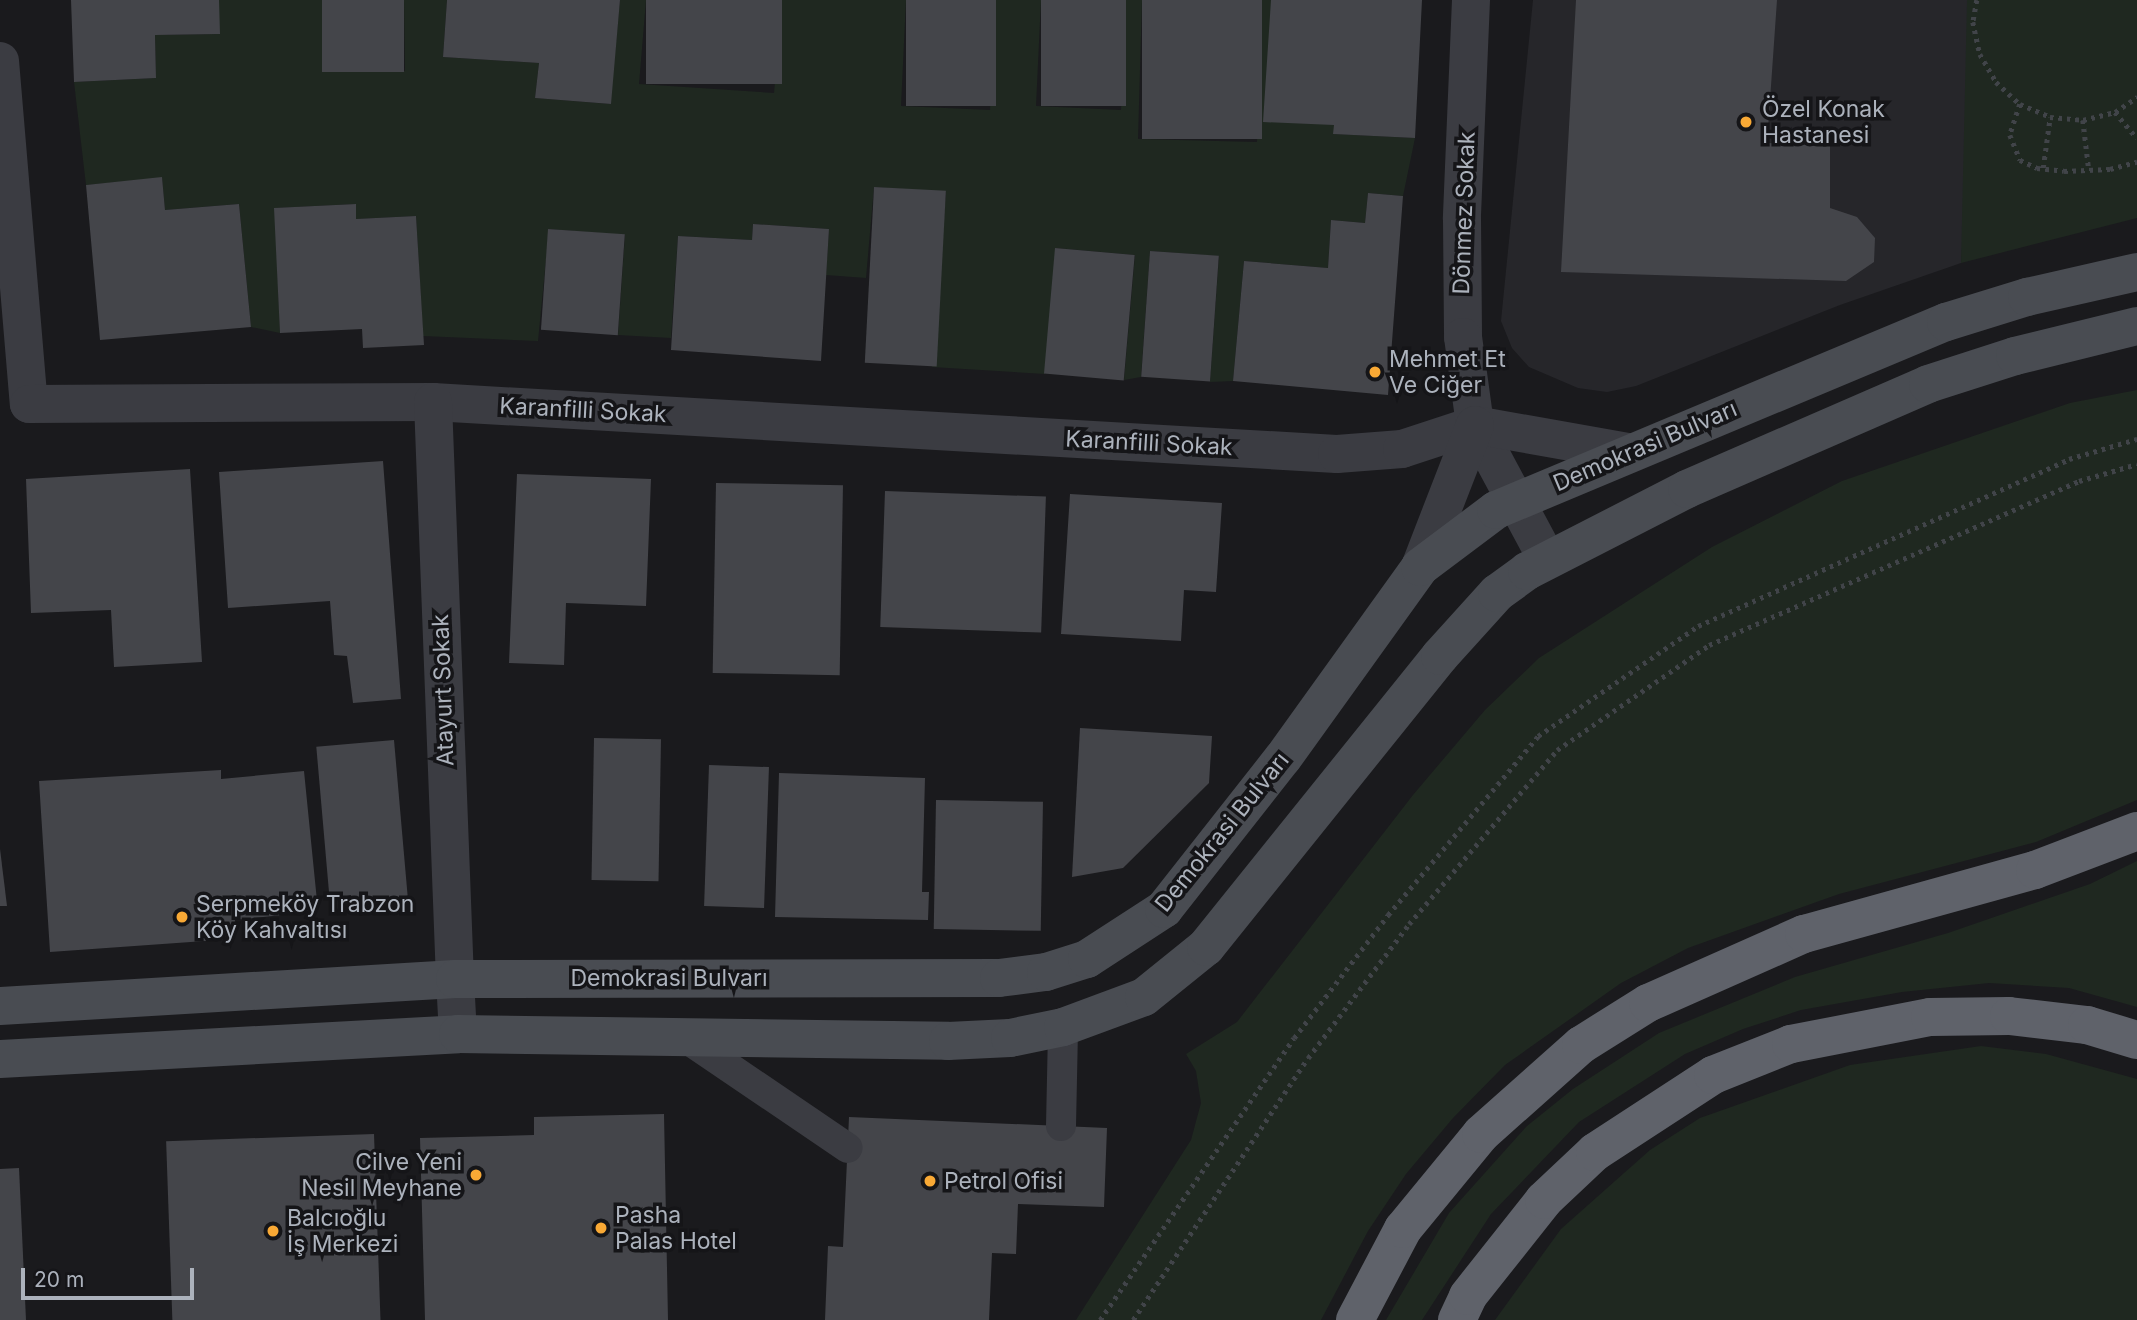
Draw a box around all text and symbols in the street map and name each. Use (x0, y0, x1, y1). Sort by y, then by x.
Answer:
place label: Özel Konak Hastanesi (1762, 95, 1885, 149)
marker: Özel Konak Hastanesi (1736, 112, 1756, 132)
street label: Dönmez Sokak (1447, 131, 1481, 295)
place label: Mehmet Et Ve Ciğer (1389, 345, 1506, 399)
marker: Mehmet Et Ve Ciğer (1367, 364, 1383, 380)
street label: Karanfilli Sokak (499, 392, 667, 428)
street label: Demokrasi Bulvarı (1549, 395, 1741, 497)
street label: Karanfilli Sokak (1065, 425, 1233, 461)
street label: Atayurt Sokak (427, 614, 459, 766)
street label: Demokrasi Bulvarı (1149, 747, 1295, 917)
place label: Serpmeköy Trabzon Köy Kahvaltısı (196, 890, 414, 944)
marker: Serpmeköy Trabzon Köy Kahvaltısı (174, 909, 190, 925)
street label: Demokrasi Bulvarı (571, 964, 767, 992)
place label: Cilve Yeni Nesil Meyhane (301, 1148, 462, 1202)
marker: Cilve Yeni Nesil Meyhane (468, 1167, 484, 1183)
place label: Petrol Ofisi (944, 1167, 1063, 1195)
marker: Petrol Ofisi (922, 1173, 938, 1189)
place label: Pasha Palas Hotel (615, 1201, 737, 1255)
place label: Balcıoğlu İş Merkezi (287, 1204, 398, 1258)
marker: Pasha Palas Hotel (593, 1220, 609, 1236)
marker: Balcıoğlu İş Merkezi (265, 1223, 281, 1239)
scale bar (24, 1254, 198, 1298)
text: 20 m (34, 1267, 84, 1292)

